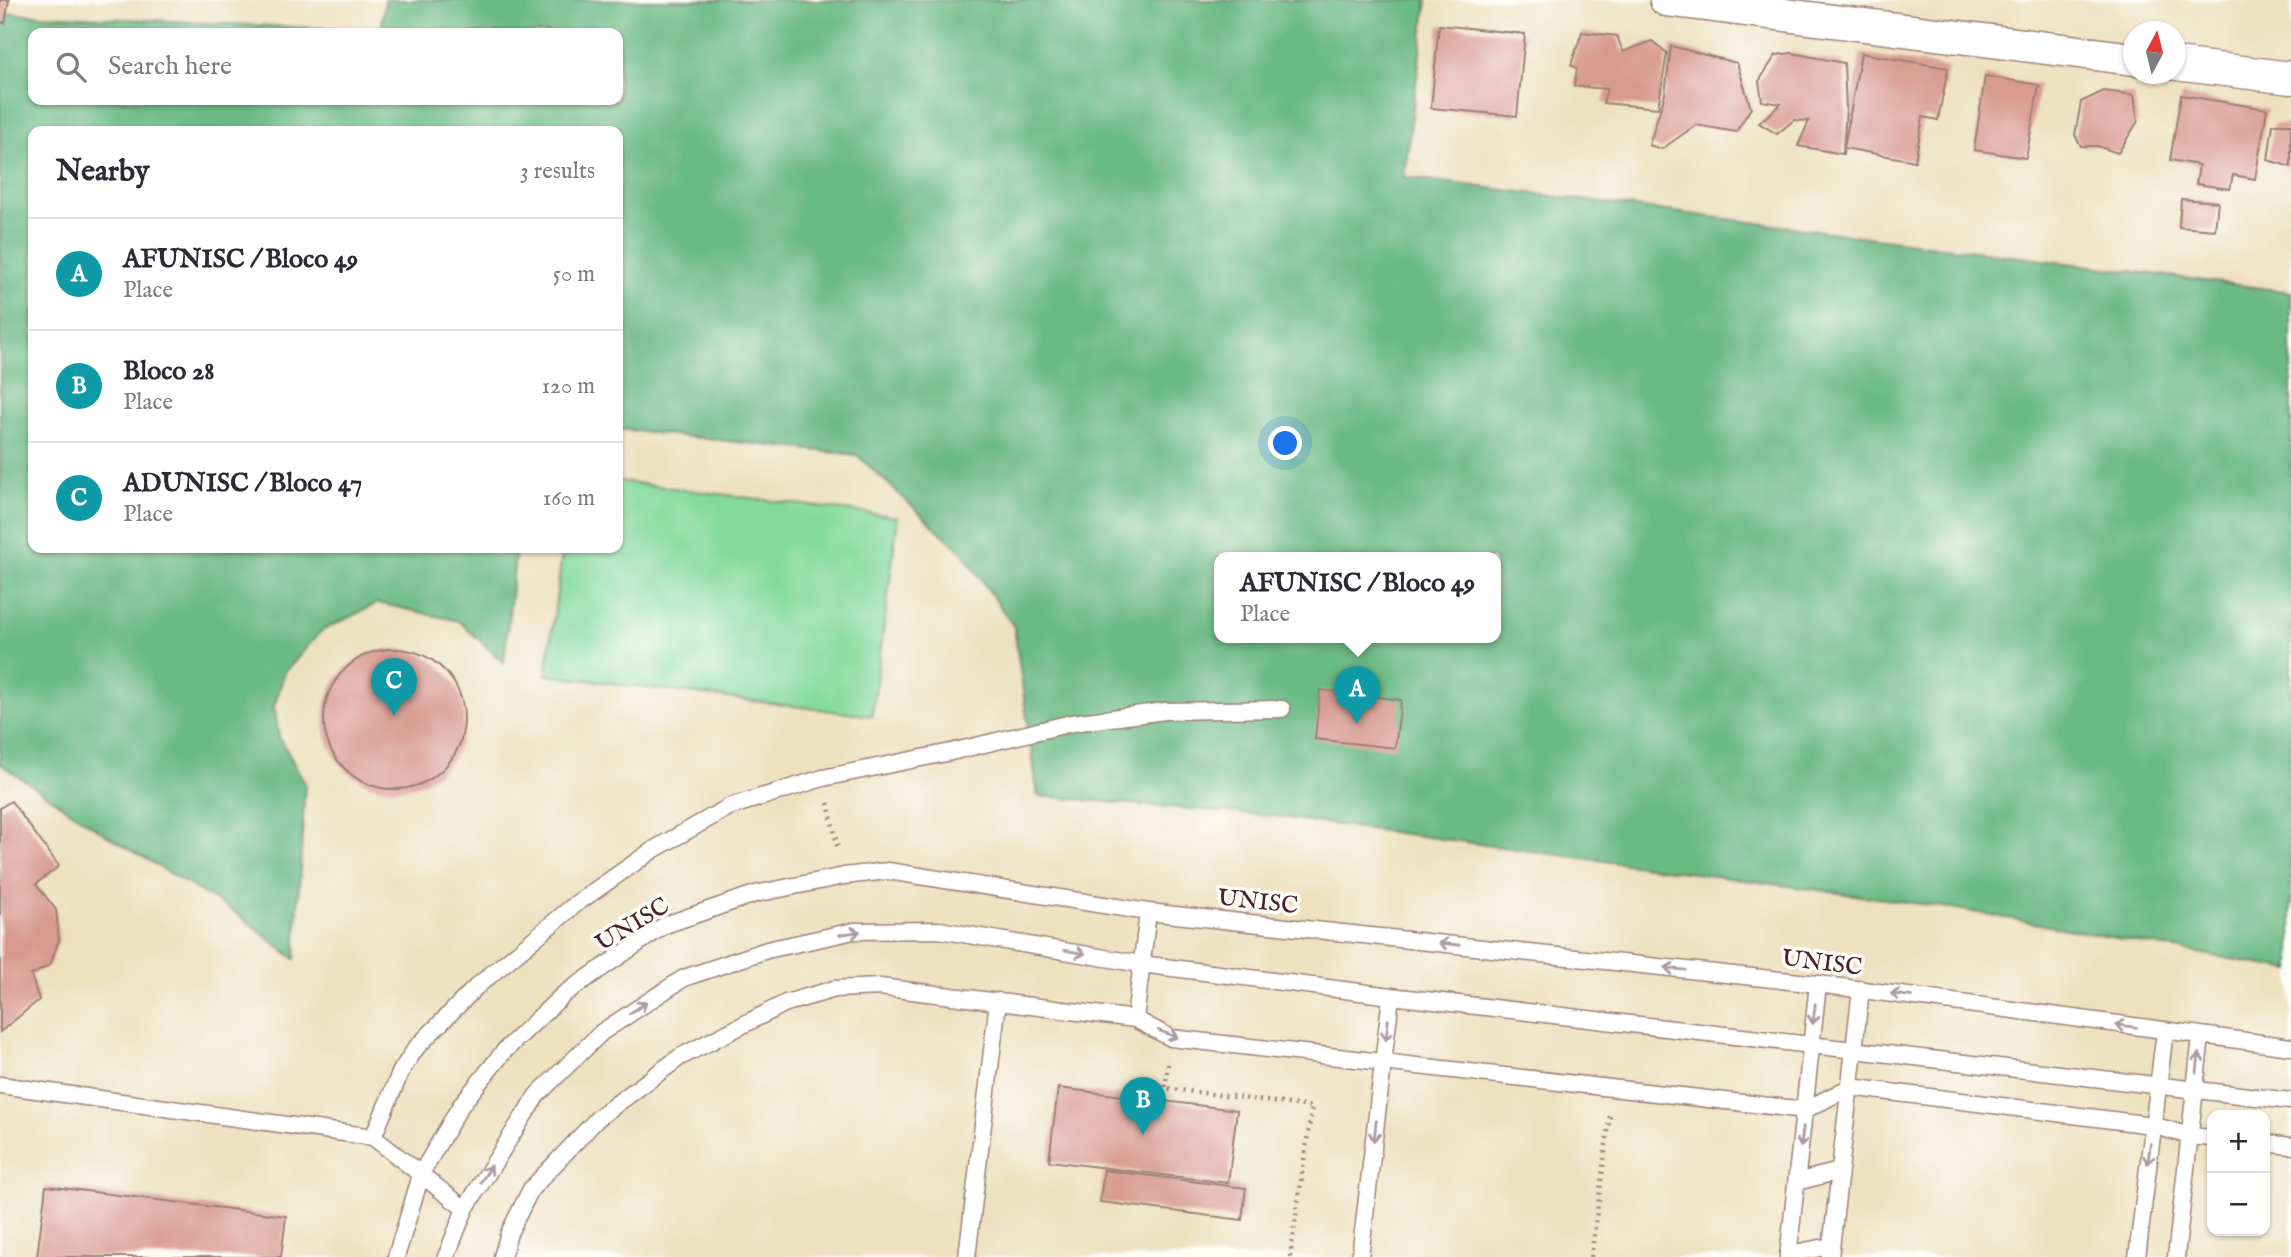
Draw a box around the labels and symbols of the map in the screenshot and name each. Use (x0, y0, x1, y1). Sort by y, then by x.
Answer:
north arrow (2123, 21, 2186, 84)
your location (1268, 426, 1302, 460)
pin: C (371, 658, 417, 716)
pin: A (1334, 666, 1380, 724)
street label: UNISC (1216, 883, 1300, 922)
street label: UNISC (590, 891, 675, 959)
one-way arrow (838, 926, 861, 939)
one-way arrow (1438, 938, 1460, 951)
street label: UNISC (1780, 943, 1864, 984)
one-way arrow (1063, 946, 1086, 959)
one-way arrow (1664, 962, 1687, 975)
one-way arrow (1890, 988, 1913, 1001)
one-way arrow (627, 1001, 647, 1015)
one-way arrow (1808, 1003, 1821, 1025)
one-way arrow (1381, 1018, 1394, 1041)
one-way arrow (2115, 1019, 2138, 1032)
one-way arrow (1157, 1029, 1178, 1042)
one-way arrow (2192, 1052, 2205, 1074)
pin: B (1120, 1077, 1166, 1135)
one-way arrow (1369, 1120, 1382, 1142)
one-way arrow (1795, 1126, 1808, 1148)
one-way arrow (2143, 1142, 2156, 1164)
one-way arrow (479, 1165, 494, 1184)

